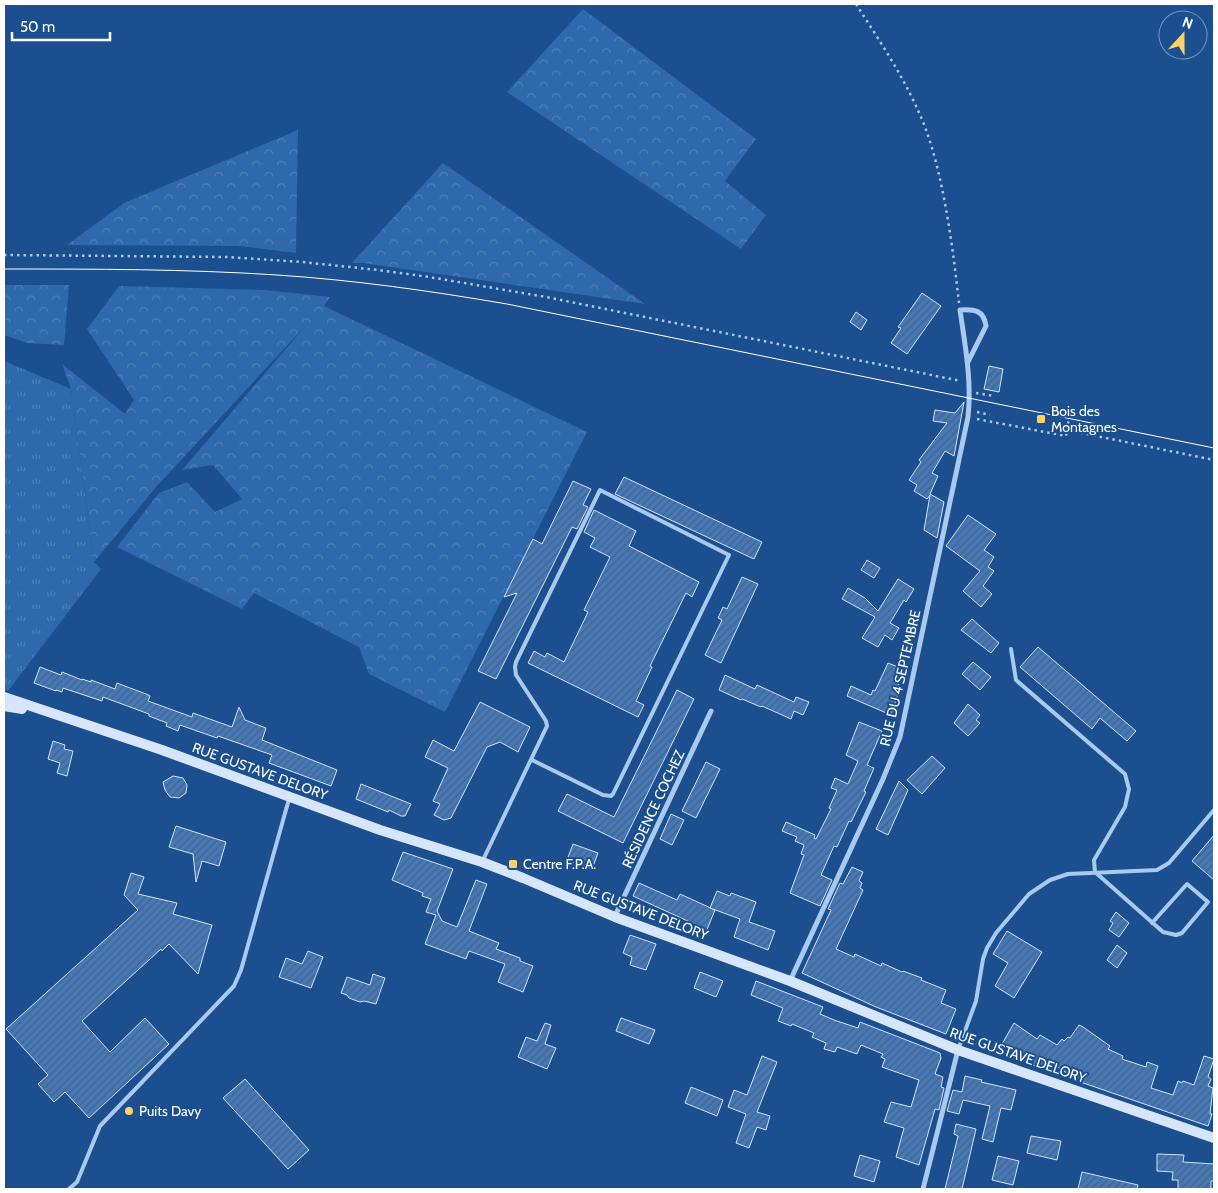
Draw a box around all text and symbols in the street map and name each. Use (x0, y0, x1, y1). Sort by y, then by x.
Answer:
scale bar (12, 10, 110, 42)
north arrow (1158, 10, 1208, 60)
text: N (1180, 13, 1196, 33)
text: 50 m (20, 18, 55, 36)
place label: Bois des Montagnes (1051, 402, 1117, 436)
marker: Bois des Montagnes (1035, 413, 1047, 425)
street label: RUE DU 4 SEPTEMBRE (876, 608, 924, 748)
street label: RUE GUSTAVE DELORY (190, 738, 331, 804)
street label: RÉSIDENCE COCHEZ (618, 747, 688, 871)
place label: Centre F.P.A. (523, 855, 596, 873)
marker: Centre F.P.A. (507, 858, 519, 870)
street label: RUE GUSTAVE DELORY (571, 876, 712, 944)
street label: RUE GUSTAVE DELORY (948, 1023, 1089, 1087)
place label: Puits Davy (139, 1102, 201, 1120)
marker: Puits Davy (123, 1105, 135, 1117)

